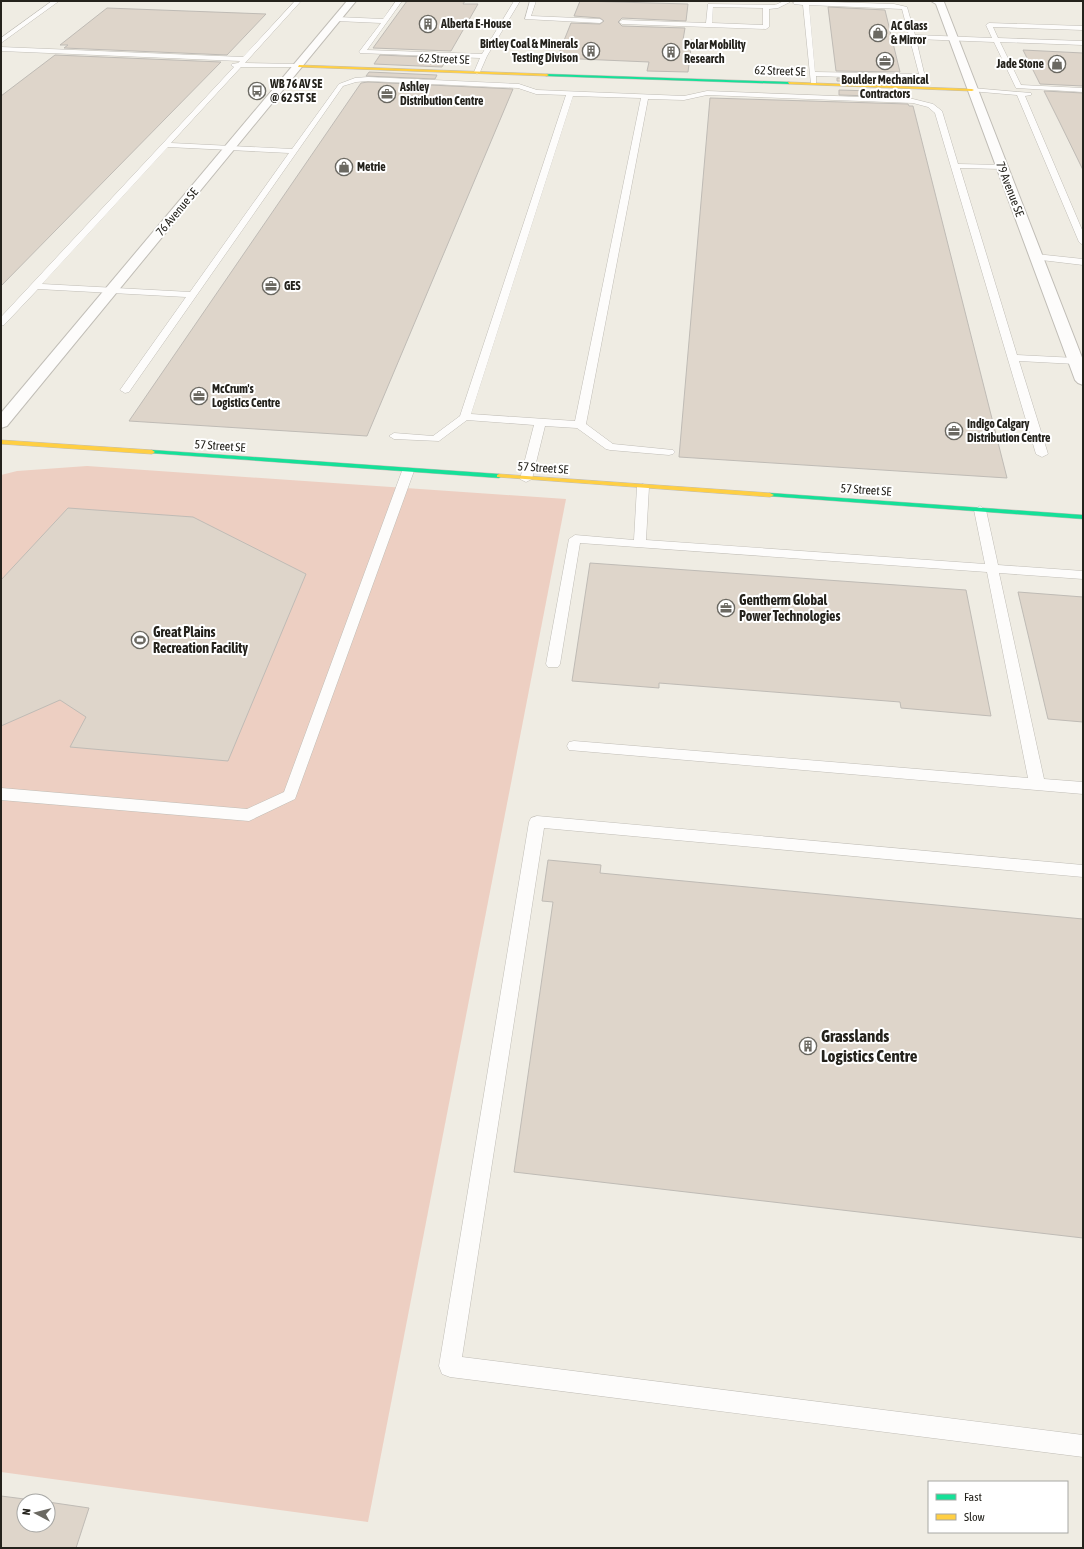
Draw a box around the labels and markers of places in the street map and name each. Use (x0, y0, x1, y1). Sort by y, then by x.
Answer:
building icon: Alberta E-House (418, 14, 438, 34)
place label: Alberta E-House (440, 17, 512, 31)
place label: AC Glass & Mirror (890, 19, 928, 47)
shop icon: AC Glass & Mirror (868, 23, 888, 43)
place label: Birtley Coal & Minerals Testing Divison (480, 37, 579, 65)
place label: Polar Mobility Research (684, 38, 746, 66)
building icon: Birtley Coal & Minerals Testing Divison (581, 41, 601, 61)
building icon: Polar Mobility Research (661, 42, 681, 62)
office icon: Boulder Mechanical Contractors (875, 51, 895, 71)
shop icon: Jade Stone (1047, 54, 1067, 74)
place label: Jade Stone (996, 57, 1045, 71)
place label: Boulder Mechanical Contractors (841, 73, 930, 101)
place label: WB 76 AV SE @ 62 ST SE (269, 77, 322, 105)
place label: Ashley Distribution Centre (399, 80, 484, 108)
bus stop icon: WB 76 AV SE @ 62 ST SE (247, 81, 267, 101)
office icon: Ashley Distribution Centre (377, 84, 397, 104)
shop icon: Metrie (334, 157, 354, 177)
place label: Metrie (357, 160, 386, 174)
office icon: GES (261, 276, 281, 296)
place label: GES (284, 279, 301, 293)
place label: McCrum's Logistics Centre (212, 382, 281, 410)
office icon: McCrum's Logistics Centre (189, 386, 209, 406)
place label: Indigo Calgary Distribution Centre (967, 417, 1051, 445)
office icon: Indigo Calgary Distribution Centre (944, 421, 964, 441)
place label: Gentherm Global Power Technologies (739, 592, 840, 624)
office icon: Gentherm Global Power Technologies (716, 598, 736, 618)
place label: Great Plains Recreation Facility (153, 624, 248, 656)
sports icon: Great Plains Recreation Facility (130, 630, 150, 650)
place label: Grasslands Logistics Centre (821, 1026, 918, 1066)
building icon: Grasslands Logistics Centre (798, 1036, 818, 1056)

